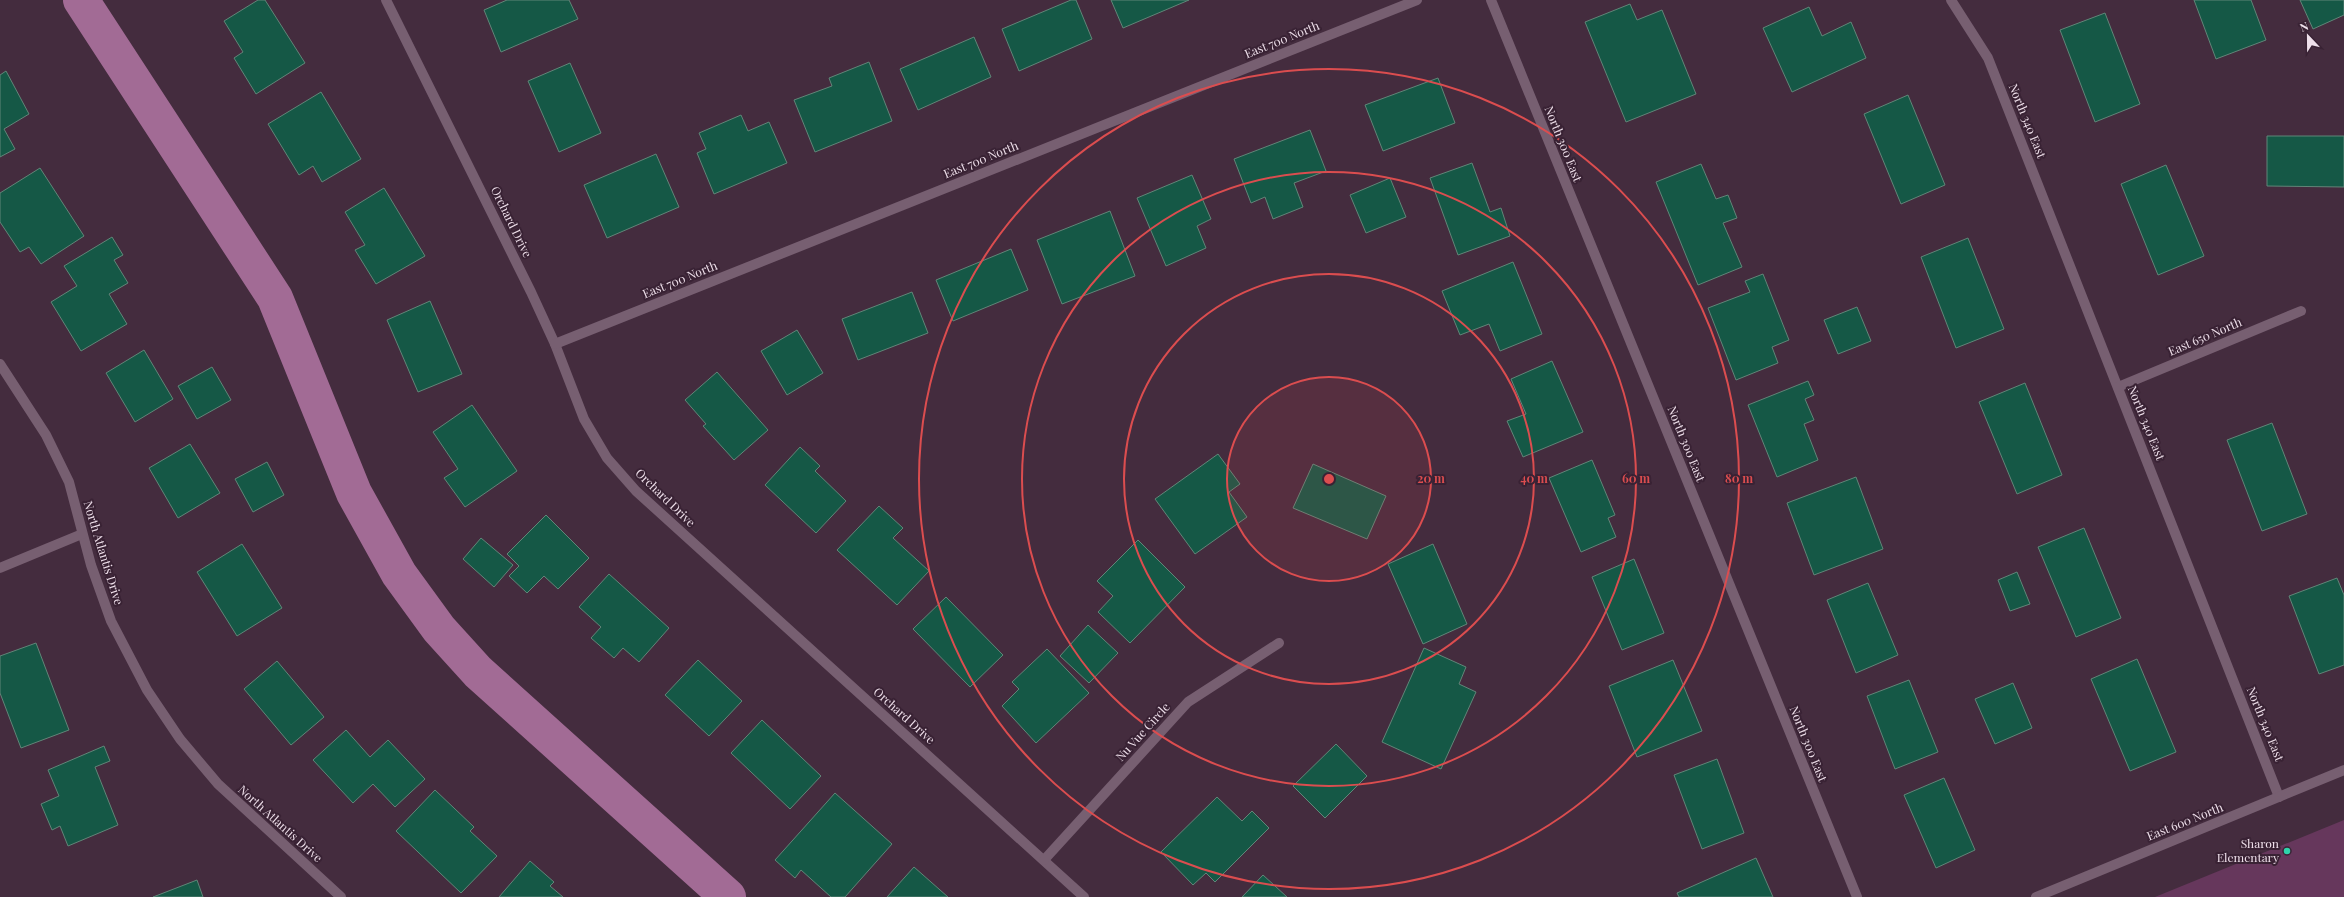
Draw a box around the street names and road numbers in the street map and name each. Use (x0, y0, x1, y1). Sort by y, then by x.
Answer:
street label: East 700 North (1242, 17, 1321, 61)
street label: North 340 East (2006, 81, 2050, 161)
street label: North 300 East (1541, 103, 1587, 184)
street label: East 700 North (941, 137, 1020, 181)
street label: Orchard Drive (488, 183, 536, 260)
street label: East 700 North (640, 257, 719, 301)
street label: East 650 North (2165, 313, 2244, 359)
street label: North 340 East (2125, 383, 2169, 463)
street label: North 300 East (1664, 403, 1710, 484)
street label: Orchard Drive (632, 465, 699, 530)
street label: North Atlantis Drive (81, 499, 127, 607)
street label: Orchard Drive (871, 683, 939, 747)
street label: North 340 East (2244, 684, 2288, 764)
street label: Nu Vue Circle (1112, 699, 1173, 764)
street label: North 300 East (1786, 703, 1832, 784)
street label: North Atlantis Drive (235, 781, 326, 865)
street label: East 600 North (2144, 799, 2225, 844)

